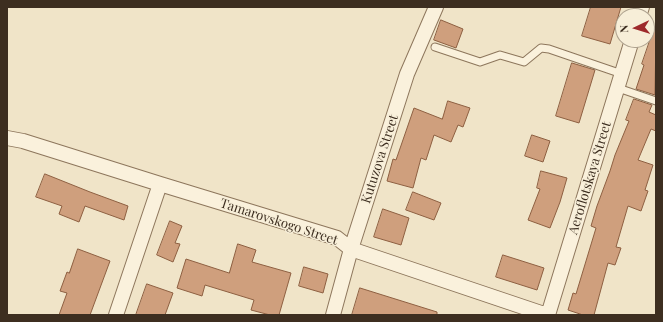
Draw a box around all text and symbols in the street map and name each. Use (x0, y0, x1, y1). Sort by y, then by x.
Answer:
north arrow (615, 8, 655, 48)
text: N (616, 24, 631, 33)
street label: Kutuzova Street (358, 113, 402, 205)
street label: Aeroflotskaya Street (565, 120, 615, 236)
street label: Tamarovskogo Street (218, 196, 340, 248)

